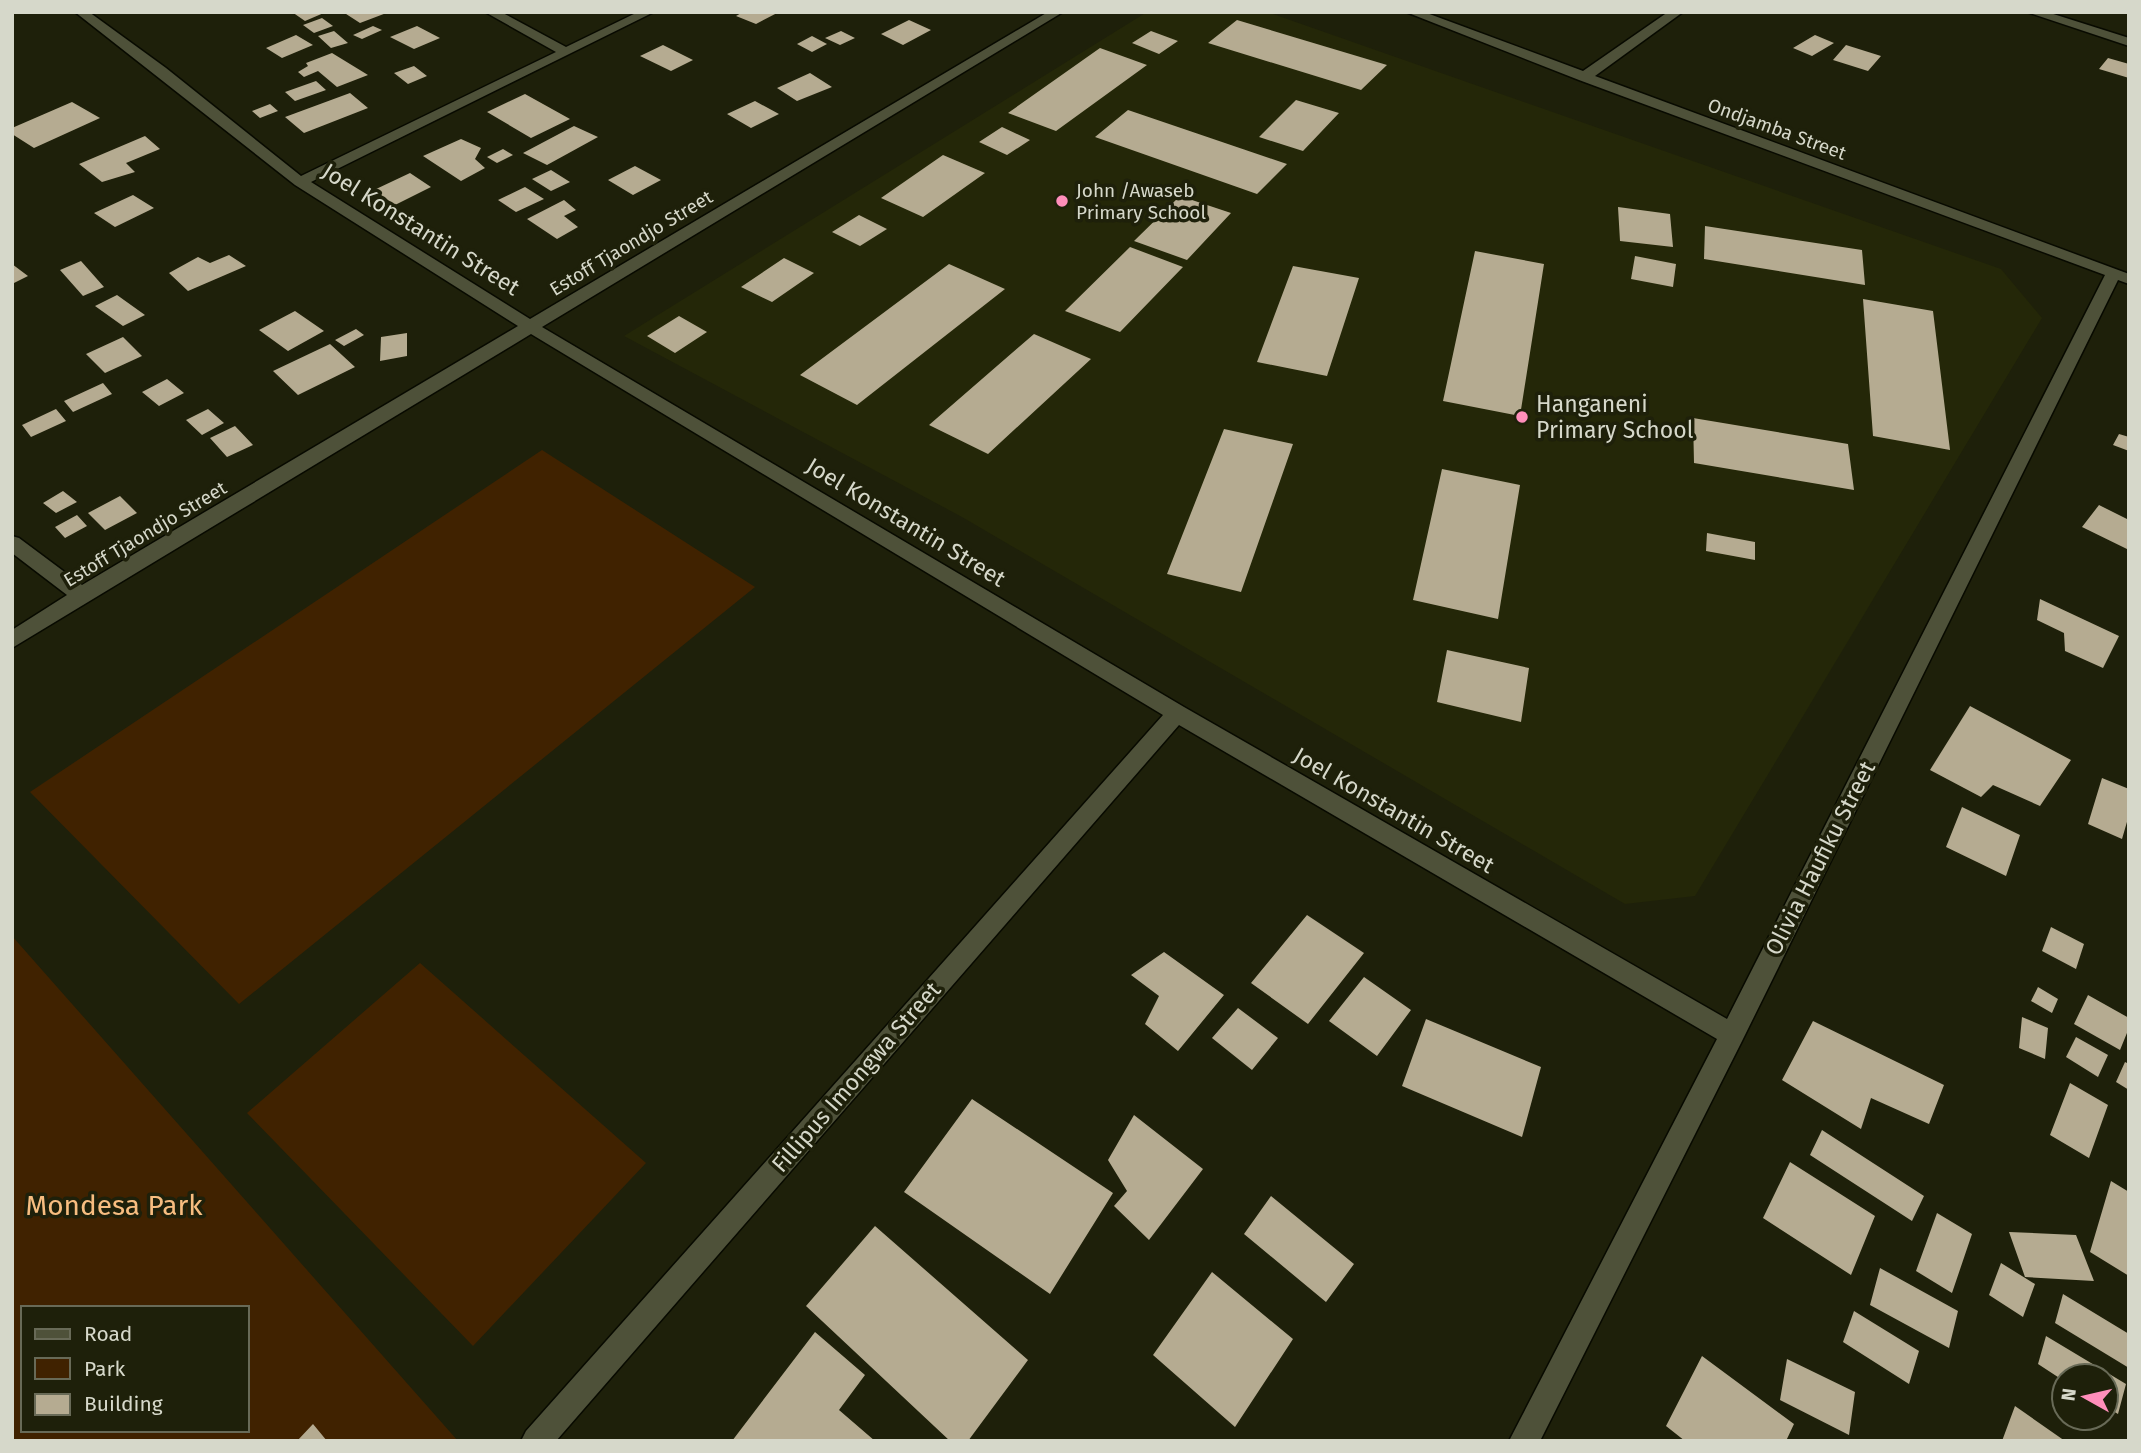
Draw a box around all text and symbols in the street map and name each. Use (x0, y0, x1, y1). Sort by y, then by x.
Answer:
street label: Ondjamba Street (1705, 93, 1849, 165)
street label: Joel Konstantin Street (317, 157, 526, 302)
place label: John /Awaseb Primary School (1076, 179, 1206, 224)
street label: Estoff Tjaondjo Street (545, 185, 717, 301)
marker: John /Awaseb Primary School (1054, 193, 1070, 209)
place label: Hanganeni Primary School (1536, 390, 1694, 444)
marker: Hanganeni Primary School (1514, 409, 1530, 425)
street label: Joel Konstantin Street (801, 451, 1011, 593)
street label: Estoff Tjaondjo Street (59, 476, 231, 592)
street label: Joel Konstantin Street (1288, 741, 1500, 879)
street label: Olivia Haufiku Street (1759, 756, 1881, 960)
street label: Fillipus Imongwa Street (766, 975, 947, 1178)
park label: Mondesa Park (25, 1189, 203, 1222)
legend (21, 1306, 248, 1432)
text: Road (84, 1321, 132, 1347)
text: Park (84, 1356, 126, 1382)
north arrow (2050, 1362, 2120, 1432)
text: N (2056, 1387, 2081, 1403)
text: Building (84, 1391, 163, 1417)

